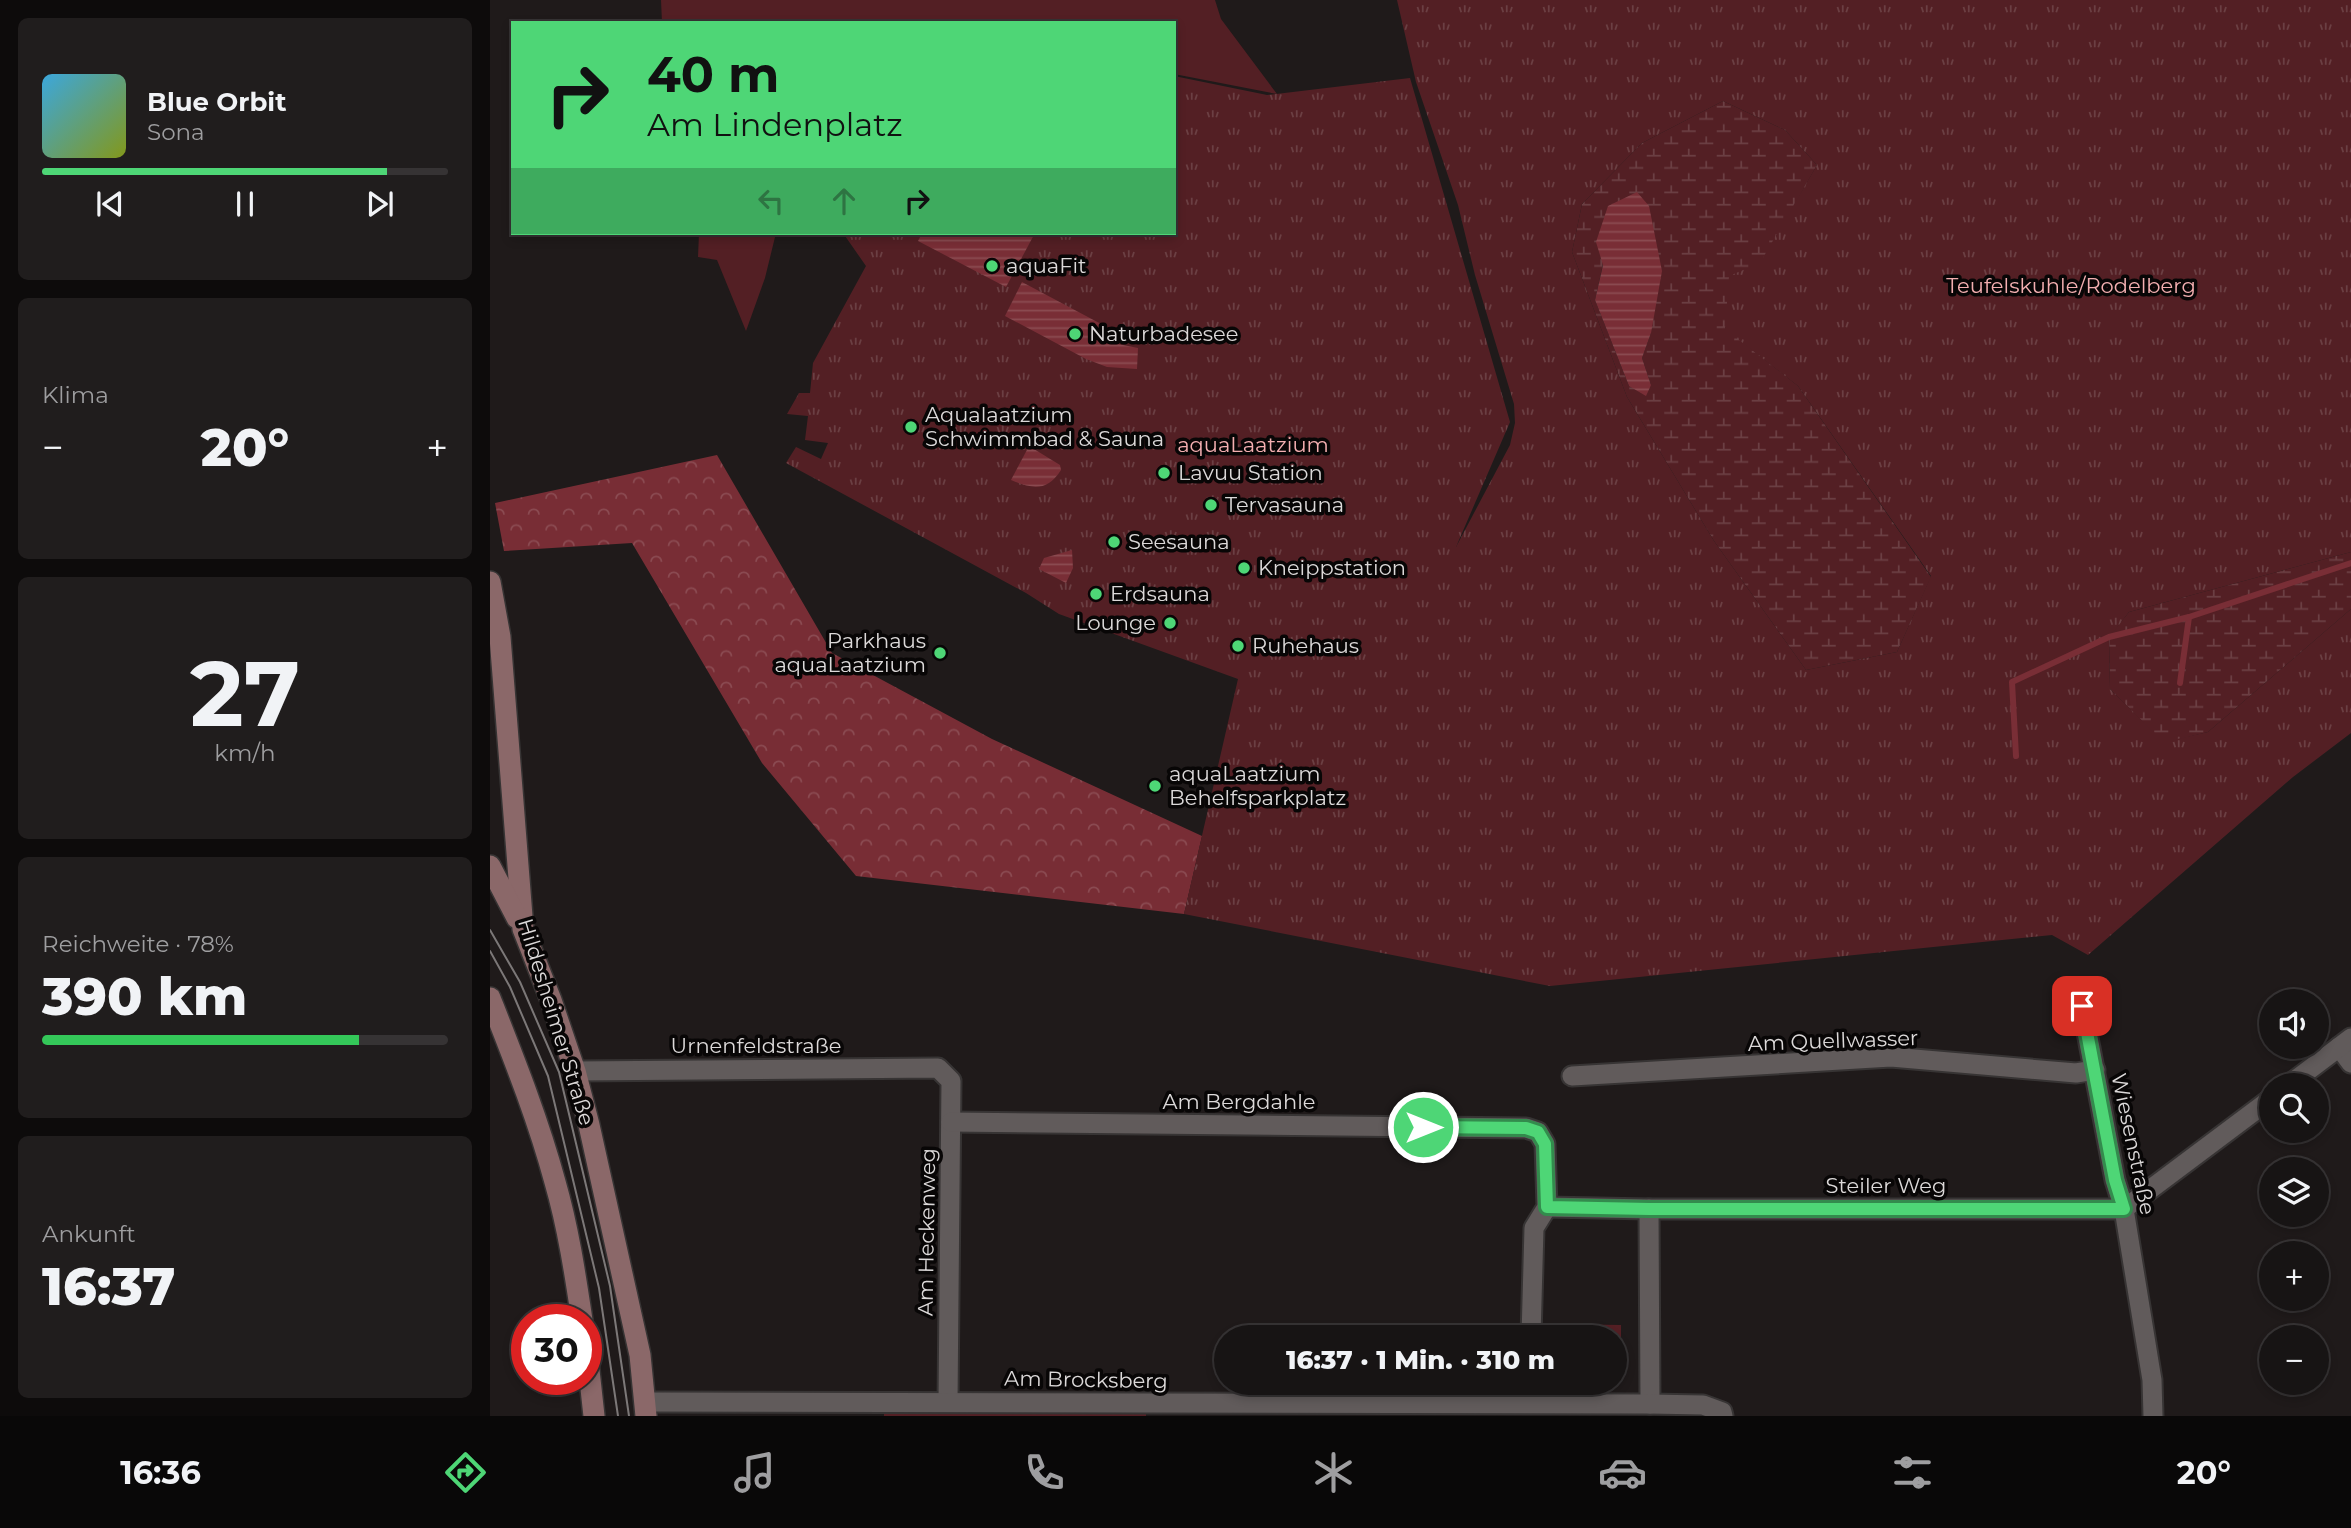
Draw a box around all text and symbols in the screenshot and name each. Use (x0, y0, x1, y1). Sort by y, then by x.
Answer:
text: 40 m (647, 45, 779, 104)
icon: right (532, 49, 623, 140)
text: Blue Orbit (147, 86, 286, 118)
text: Am Lindenplatz (647, 105, 903, 144)
text: Sona (147, 118, 205, 146)
icon: left (752, 182, 790, 220)
icon: ahead (825, 182, 863, 220)
icon: right (898, 182, 936, 220)
icon: previous (91, 185, 129, 223)
icon: pause (226, 185, 264, 223)
icon: next (361, 185, 399, 223)
place label: aquaFit (1006, 253, 1086, 278)
marker: aquaFit (984, 258, 1000, 274)
park label: Teufelskuhle/Rodelberg (1946, 273, 2196, 298)
place label: Naturbadesee (1089, 321, 1238, 346)
marker: Naturbadesee (1067, 326, 1083, 342)
text: Klima (42, 381, 109, 409)
place label: Aqualaatzium Schwimmbad & Sauna (925, 402, 1164, 451)
text: 20° (201, 416, 289, 479)
marker: Aqualaatzium Schwimmbad & Sauna (903, 419, 919, 435)
text: − (42, 424, 64, 471)
text: + (426, 424, 448, 471)
park label: aquaLaatzium (1177, 432, 1329, 457)
place label: Lavuu Station (1178, 460, 1323, 485)
marker: Lavuu Station (1156, 465, 1172, 481)
place label: Tervasauna (1225, 492, 1344, 517)
marker: Tervasauna (1203, 497, 1219, 513)
place label: Seesauna (1128, 529, 1230, 554)
marker: Seesauna (1106, 534, 1122, 550)
place label: Kneippstation (1258, 555, 1406, 580)
marker: Kneippstation (1236, 560, 1252, 576)
place label: Erdsauna (1110, 581, 1210, 606)
marker: Erdsauna (1088, 586, 1104, 602)
place label: Lounge (1075, 610, 1156, 635)
marker: Lounge (1162, 615, 1178, 631)
place label: Parkhaus aquaLaatzium (774, 628, 926, 677)
place label: Ruhehaus (1252, 633, 1359, 658)
text: 27 (190, 638, 300, 749)
marker: Ruhehaus (1230, 638, 1246, 654)
marker: Parkhaus aquaLaatzium (932, 645, 948, 661)
text: km/h (214, 739, 276, 767)
place label: aquaLaatzium Behelfsparkplatz (1169, 761, 1346, 810)
marker: aquaLaatzium Behelfsparkplatz (1147, 778, 1163, 794)
street label: Hildesheimer Straße (513, 915, 600, 1128)
text: Reichweite · 78% (42, 930, 234, 958)
text: 390 km (42, 965, 247, 1028)
pin (2052, 976, 2112, 1036)
icon: arrive (2063, 987, 2101, 1025)
map controls (2259, 989, 2329, 1395)
button: sound (2259, 989, 2329, 1059)
street label: Am Quellwasser (1747, 1025, 1919, 1056)
street label: Urnenfeldstraße (671, 1033, 841, 1058)
street label: Wiesenstraße (2106, 1071, 2161, 1217)
button: search (2259, 1073, 2329, 1143)
street label: Am Bergdahle (1162, 1089, 1316, 1114)
position arrow (1386, 1090, 1460, 1164)
street label: Am Heckenweg (913, 1148, 940, 1316)
button: layers (2259, 1157, 2329, 1227)
street label: Steiler Weg (1826, 1173, 1946, 1198)
text: Ankunft (42, 1220, 136, 1248)
button: + (2259, 1241, 2329, 1311)
text: 16:37 (42, 1255, 175, 1318)
speed limit sign: 30 (511, 1304, 602, 1395)
button: − (2259, 1325, 2329, 1395)
text: 16:37 · 1 Min. · 310 m (1286, 1344, 1555, 1376)
street label: Am Brocksberg (1004, 1366, 1168, 1393)
icon: directions (441, 1448, 490, 1497)
icon: music (730, 1448, 779, 1497)
icon: phone (1020, 1448, 1069, 1497)
icon: climate (1309, 1448, 1358, 1497)
icon: car (1598, 1448, 1647, 1497)
icon: filters (1888, 1448, 1937, 1497)
text: 16:36 (120, 1453, 201, 1492)
text: 20° (2177, 1453, 2231, 1492)

